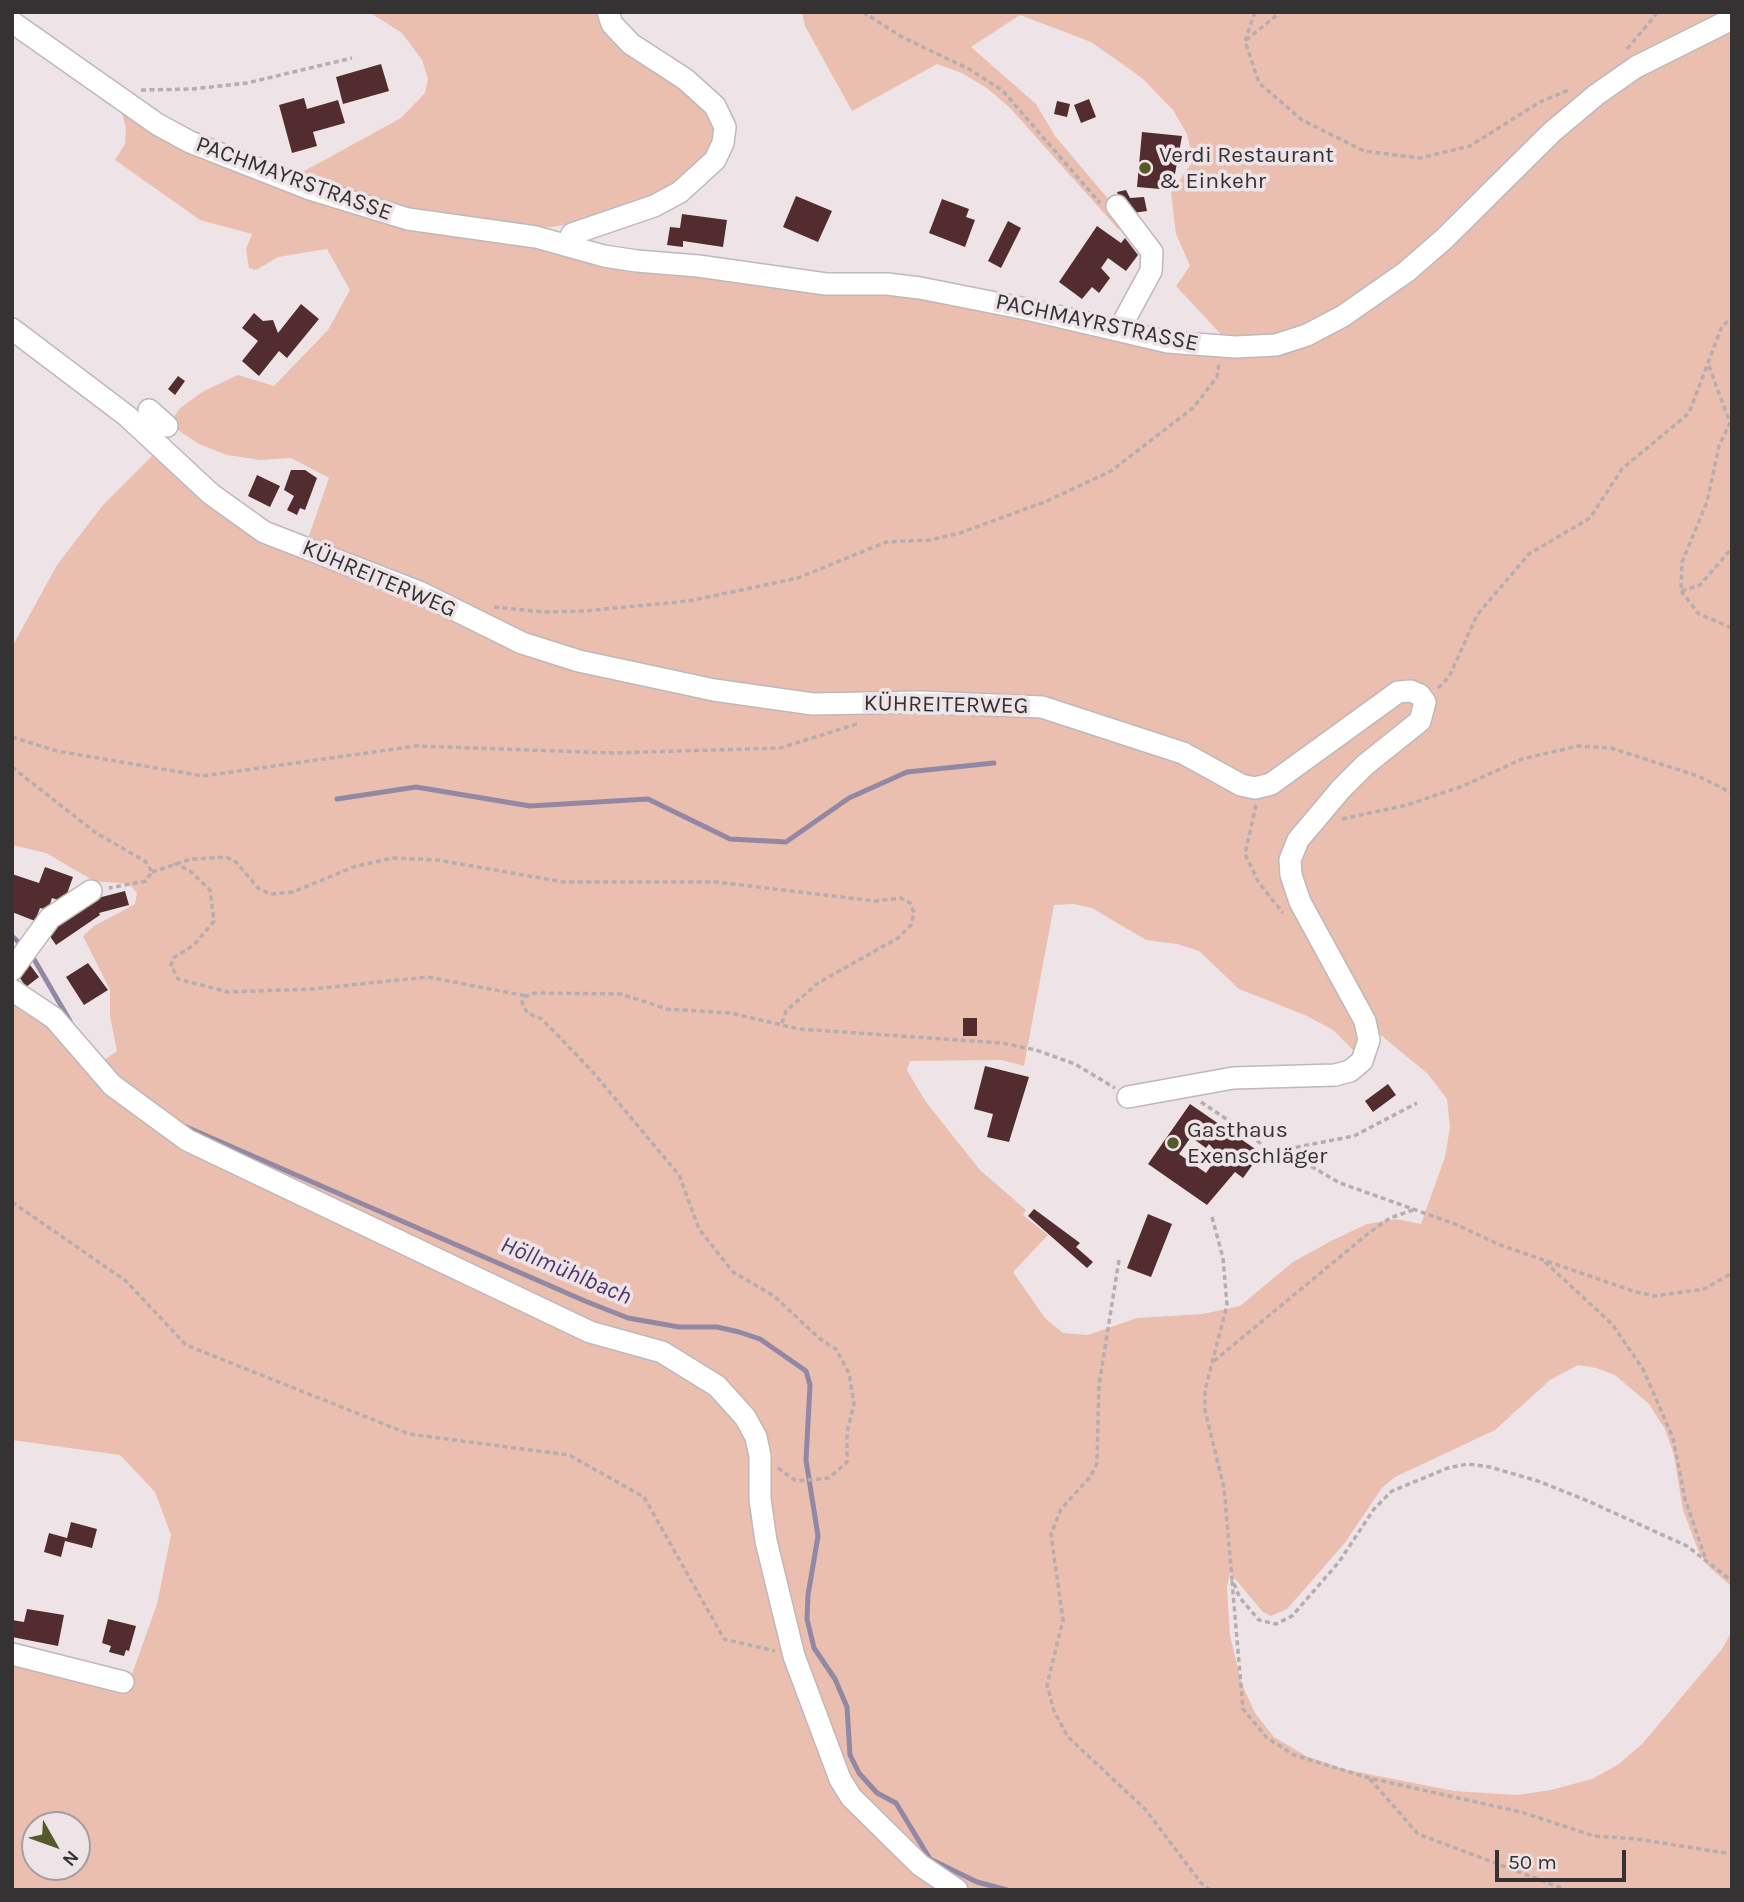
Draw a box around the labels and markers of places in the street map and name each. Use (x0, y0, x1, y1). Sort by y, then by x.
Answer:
place label: Verdi Restaurant & Einkehr (1159, 141, 1334, 195)
marker: Verdi Restaurant & Einkehr (1137, 160, 1153, 176)
place label: Gasthaus Exenschläger (1187, 1116, 1327, 1170)
marker: Gasthaus Exenschläger (1165, 1135, 1181, 1151)

